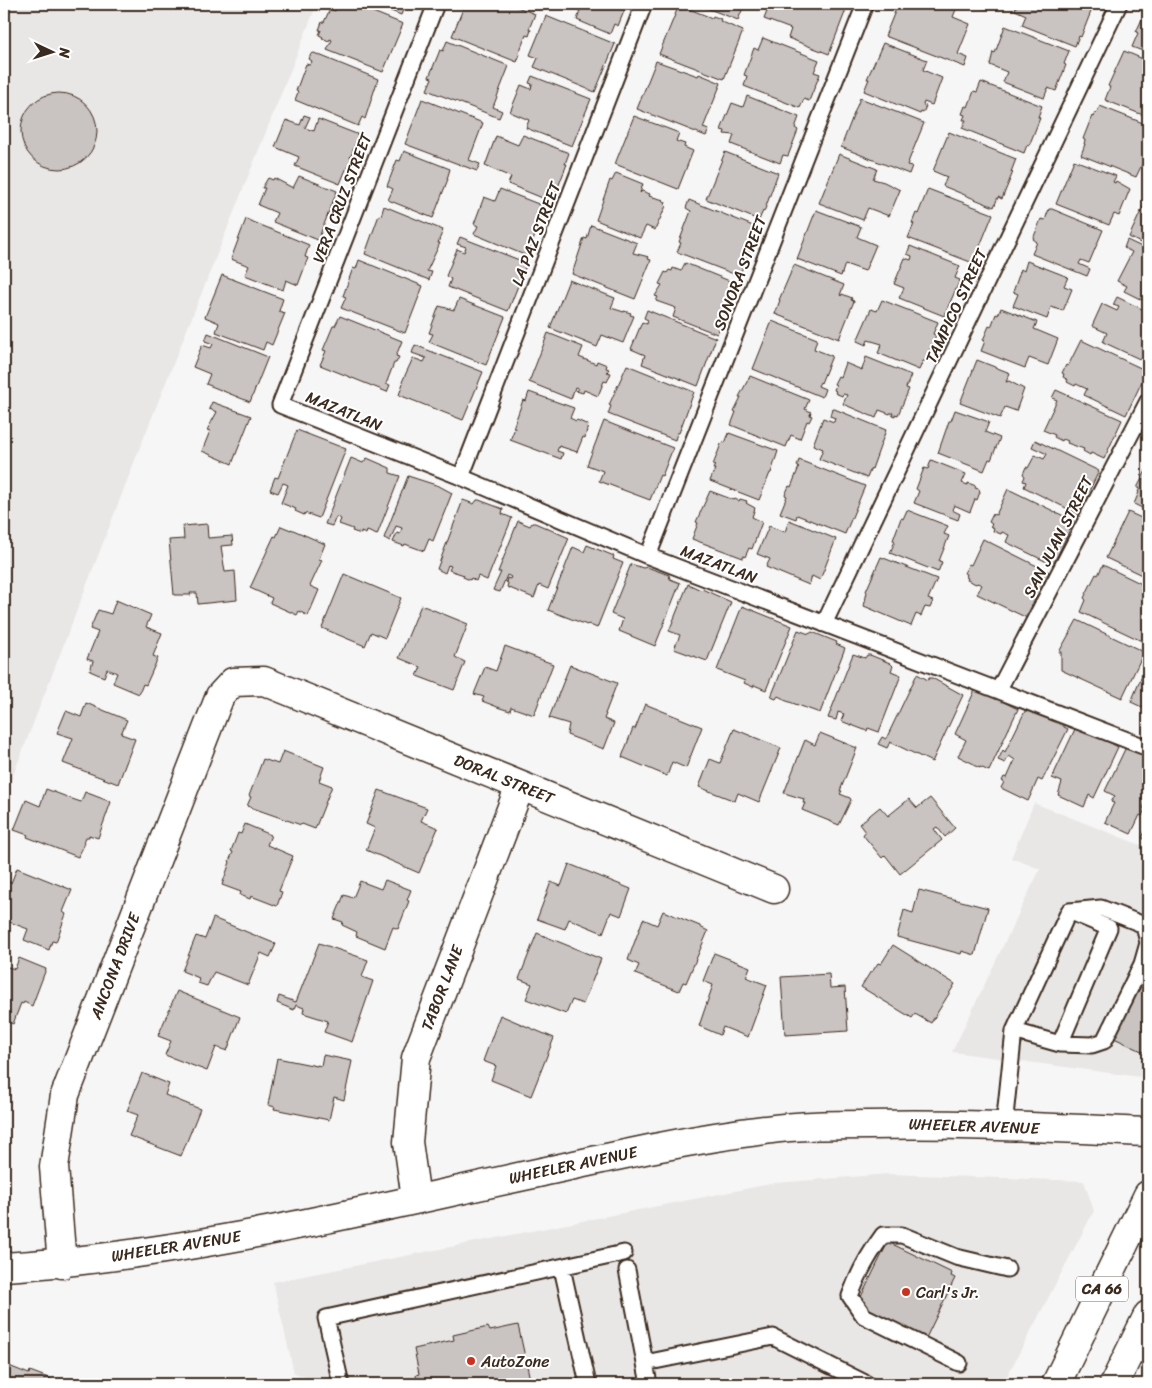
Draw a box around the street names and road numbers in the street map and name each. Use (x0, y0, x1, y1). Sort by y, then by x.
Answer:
street label: VERA CRUZ STREET (304, 128, 381, 267)
street label: LA PAZ STREET (503, 176, 570, 291)
street label: SONORA STREET (705, 210, 776, 335)
street label: TAMPICO STREET (917, 242, 996, 368)
street label: MAZATLAN (301, 383, 387, 440)
street label: SAN JUAN STREET (1015, 470, 1102, 603)
street label: MAZATLAN (676, 536, 762, 592)
street label: DORAL STREET (449, 746, 560, 813)
street label: ANCONA DRIVE (81, 908, 149, 1024)
street label: TABOR LANE (412, 940, 472, 1035)
street label: WHEELER AVENUE (908, 1109, 1041, 1143)
street label: WHEELER AVENUE (506, 1137, 641, 1193)
street label: WHEELER AVENUE (109, 1221, 244, 1271)
road number: CA 66 (1076, 1276, 1128, 1302)

